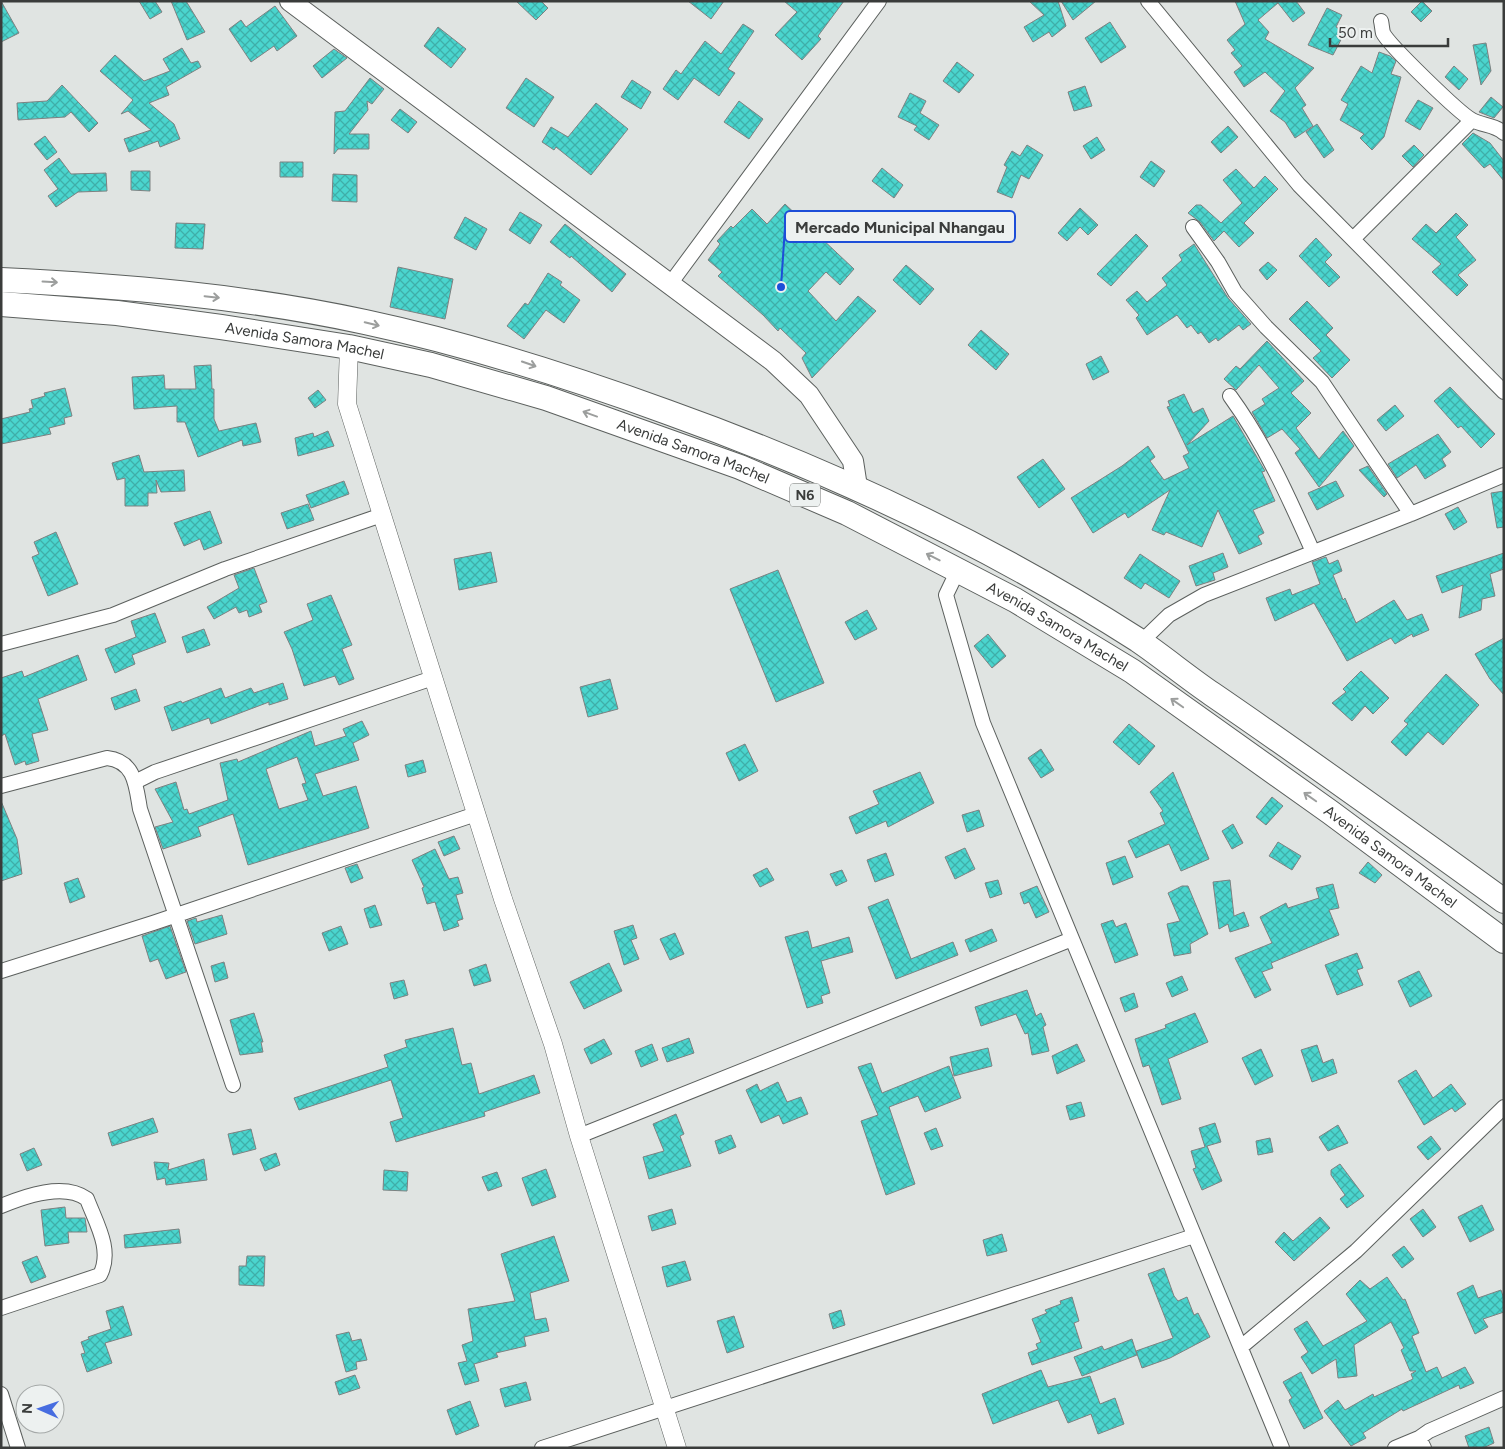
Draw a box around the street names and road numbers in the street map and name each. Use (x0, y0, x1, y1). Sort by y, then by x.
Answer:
street label: Avenida Samora Machel (224, 319, 386, 363)
street label: Avenida Samora Machel (615, 415, 772, 488)
road number: N6 (790, 484, 820, 506)
street label: Avenida Samora Machel (984, 578, 1131, 675)
street label: Avenida Samora Machel (1320, 802, 1460, 912)

